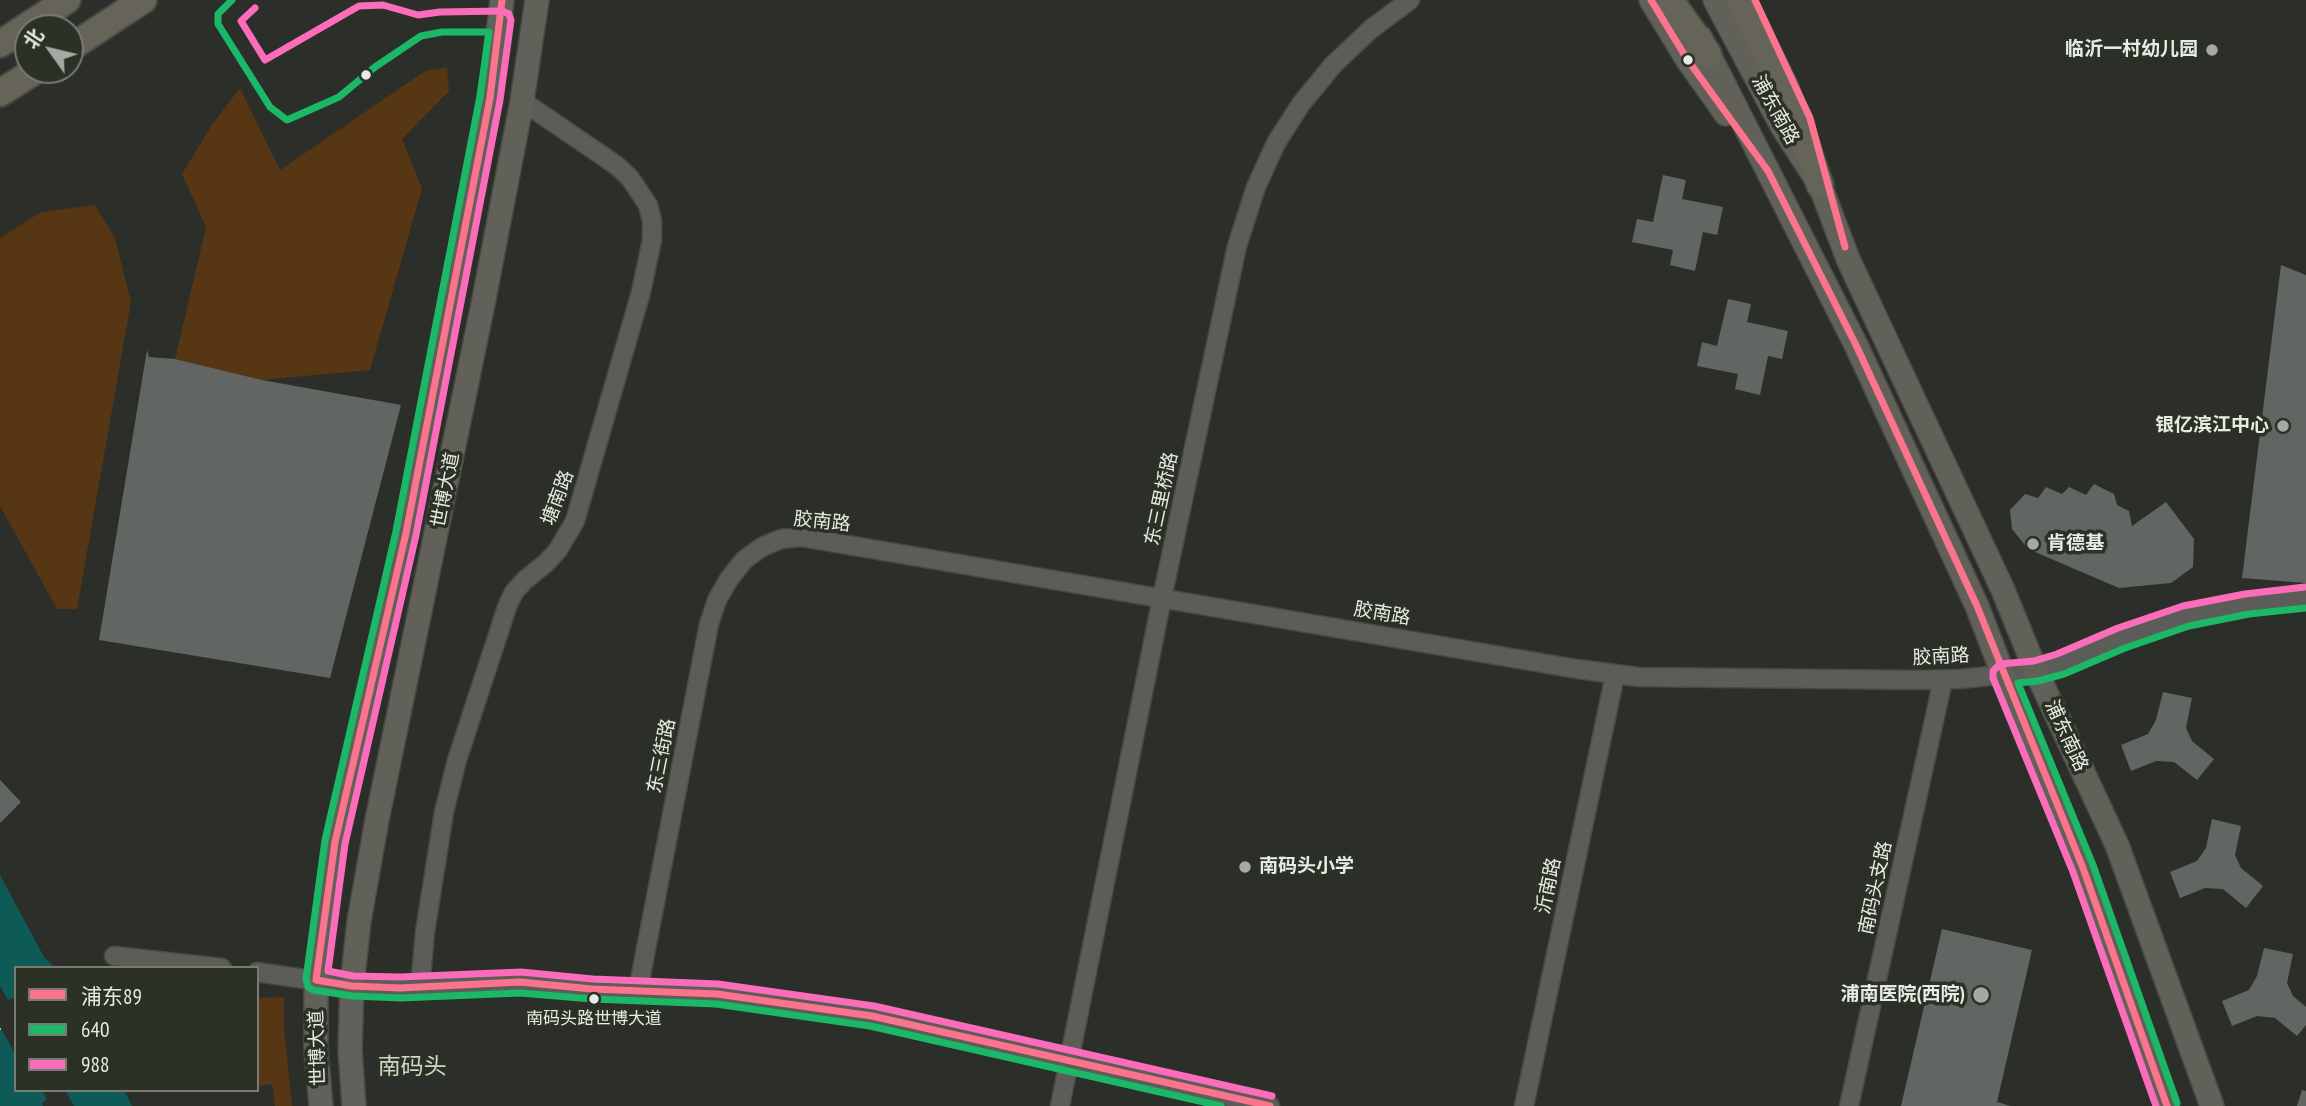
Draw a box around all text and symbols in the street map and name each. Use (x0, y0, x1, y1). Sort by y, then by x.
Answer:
north arrow (14, 14, 84, 84)
text: 北 (18, 24, 49, 53)
place label: 临沂一村幼儿园 (2065, 39, 2198, 61)
marker: 临沂一村幼儿园 (2204, 42, 2220, 58)
unlabelled marker (1681, 53, 1695, 67)
unlabelled marker (359, 68, 373, 82)
street label: 浦东南路 (1747, 71, 1803, 149)
place label: 银亿滨江中心 (2155, 415, 2269, 437)
marker: 银亿滨江中心 (2275, 418, 2291, 434)
street label: 东三里桥路 (1141, 450, 1183, 548)
street label: 世博大道 (428, 451, 464, 529)
street label: 塘南路 (537, 467, 579, 529)
street label: 胶南路 (792, 508, 852, 536)
place label: 肯德基 (2047, 533, 2104, 555)
marker: 肯德基 (2025, 536, 2041, 552)
street label: 胶南路 (1352, 598, 1412, 630)
street label: 胶南路 (1912, 644, 1970, 670)
street label: 浦东南路 (2040, 697, 2092, 775)
street label: 东三街路 (644, 717, 680, 795)
street label: 南码头支路 (1855, 839, 1897, 937)
place label: 南码头小学 (1259, 856, 1354, 878)
street label: 沂南路 (1532, 856, 1566, 916)
marker: 南码头小学 (1237, 859, 1253, 875)
legend (14, 966, 259, 1092)
text: 浦东89 (81, 983, 142, 1010)
place label: 浦南医院(西院) (1840, 984, 1965, 1006)
marker: 浦南医院(西院) (1971, 985, 1991, 1005)
marker: 南码头路世博大道 (587, 992, 601, 1006)
place label: 南码头路世博大道 (526, 1009, 662, 1029)
street label: 世博大道 (305, 1010, 331, 1086)
text: 640 (81, 1016, 109, 1043)
text: 988 (81, 1051, 109, 1078)
district label: 南码头 (378, 1053, 446, 1081)

